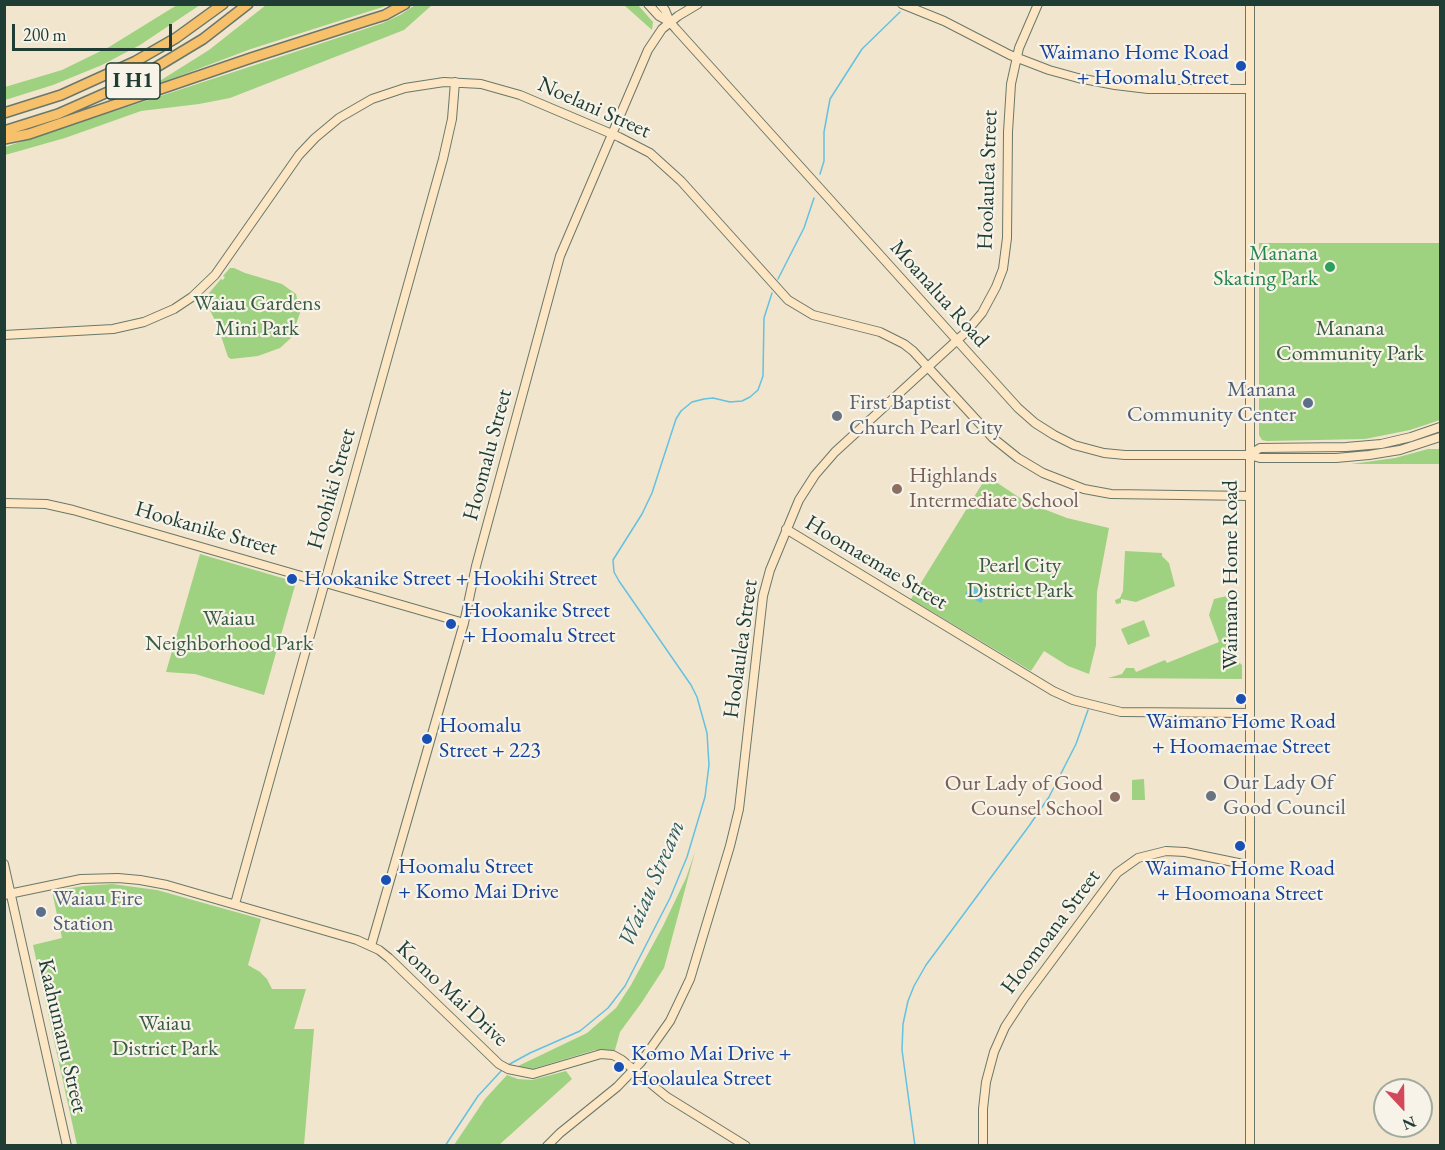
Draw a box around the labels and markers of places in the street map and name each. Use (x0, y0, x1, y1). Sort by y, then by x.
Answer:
place label: Waimano Home Road + Hoomalu Street (1039, 40, 1229, 92)
marker: Waimano Home Road + Hoomalu Street (1234, 59, 1248, 73)
place label: Manana Skating Park (1213, 241, 1318, 292)
marker: Manana Skating Park (1323, 260, 1337, 274)
place label: Manana Community Center (1127, 377, 1296, 428)
place label: First Baptist Church Pearl City (849, 390, 1003, 442)
marker: Manana Community Center (1301, 396, 1315, 410)
marker: First Baptist Church Pearl City (830, 409, 844, 423)
place label: Highlands Intermediate School (909, 463, 1079, 514)
marker: Highlands Intermediate School (890, 482, 904, 496)
place label: Hookanike Street + Hookihi Street (304, 566, 597, 592)
marker: Hookanike Street + Hookihi Street (285, 572, 299, 586)
place label: Hookanike Street + Hoomalu Street (463, 598, 615, 650)
marker: Hookanike Street + Hoomalu Street (444, 617, 458, 631)
marker: Waimano Home Road + Hoomaemae Street (1234, 692, 1248, 706)
place label: Waimano Home Road + Hoomaemae Street (1146, 709, 1336, 760)
place label: Hoomalu Street + 223 (439, 713, 541, 764)
marker: Hoomalu Street + 223 (420, 732, 434, 746)
place label: Our Lady Of Good Council (1223, 770, 1346, 822)
place label: Our Lady of Good Counsel School (945, 771, 1103, 822)
marker: Our Lady Of Good Council (1204, 789, 1218, 803)
marker: Our Lady of Good Counsel School (1108, 790, 1122, 804)
marker: Waimano Home Road + Hoomoana Street (1233, 839, 1247, 853)
place label: Hoomalu Street + Komo Mai Drive (398, 854, 559, 906)
place label: Waimano Home Road + Hoomoana Street (1145, 856, 1335, 908)
marker: Hoomalu Street + Komo Mai Drive (379, 873, 393, 887)
place label: Waiau Fire Station (53, 886, 142, 938)
marker: Waiau Fire Station (34, 905, 48, 919)
place label: Komo Mai Drive + Hoolaulea Street (631, 1041, 792, 1092)
marker: Komo Mai Drive + Hoolaulea Street (612, 1060, 626, 1074)

